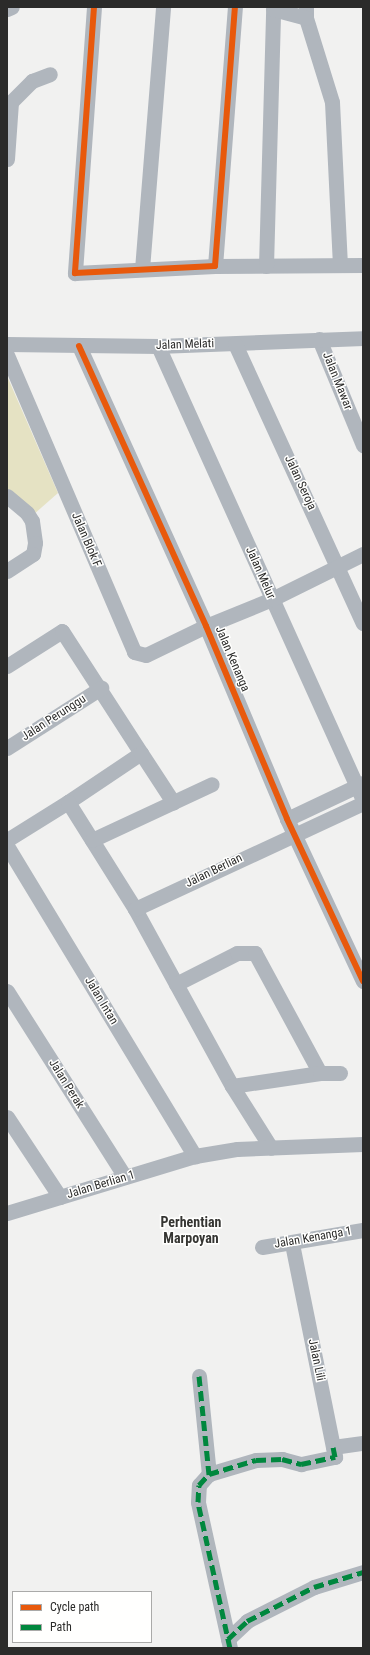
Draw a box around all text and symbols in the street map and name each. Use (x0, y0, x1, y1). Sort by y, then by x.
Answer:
street label: Jalan Melati (156, 337, 214, 353)
street label: Jalan Mawar (319, 350, 355, 412)
street label: Jalan Seroja (281, 453, 319, 513)
street label: Jalan Blok F (68, 511, 104, 569)
street label: Jalan Melur (242, 545, 278, 601)
street label: Jalan Kenanga (212, 624, 252, 694)
street label: Jalan Perunggu (19, 692, 89, 744)
street label: Jalan Berlian (183, 851, 245, 891)
street label: Jalan Intan (81, 975, 121, 1027)
street label: Jalan Perak (45, 1057, 87, 1111)
street label: Jalan Berlian 1 (65, 1168, 137, 1202)
district label: Perhentian Marpoyan (161, 1214, 221, 1246)
street label: Jalan Kenanga 1 (273, 1224, 353, 1252)
street label: Jalan Lili (305, 1338, 327, 1382)
legend (12, 1591, 152, 1643)
text: Cycle path (50, 1600, 99, 1614)
text: Path (50, 1620, 72, 1634)

